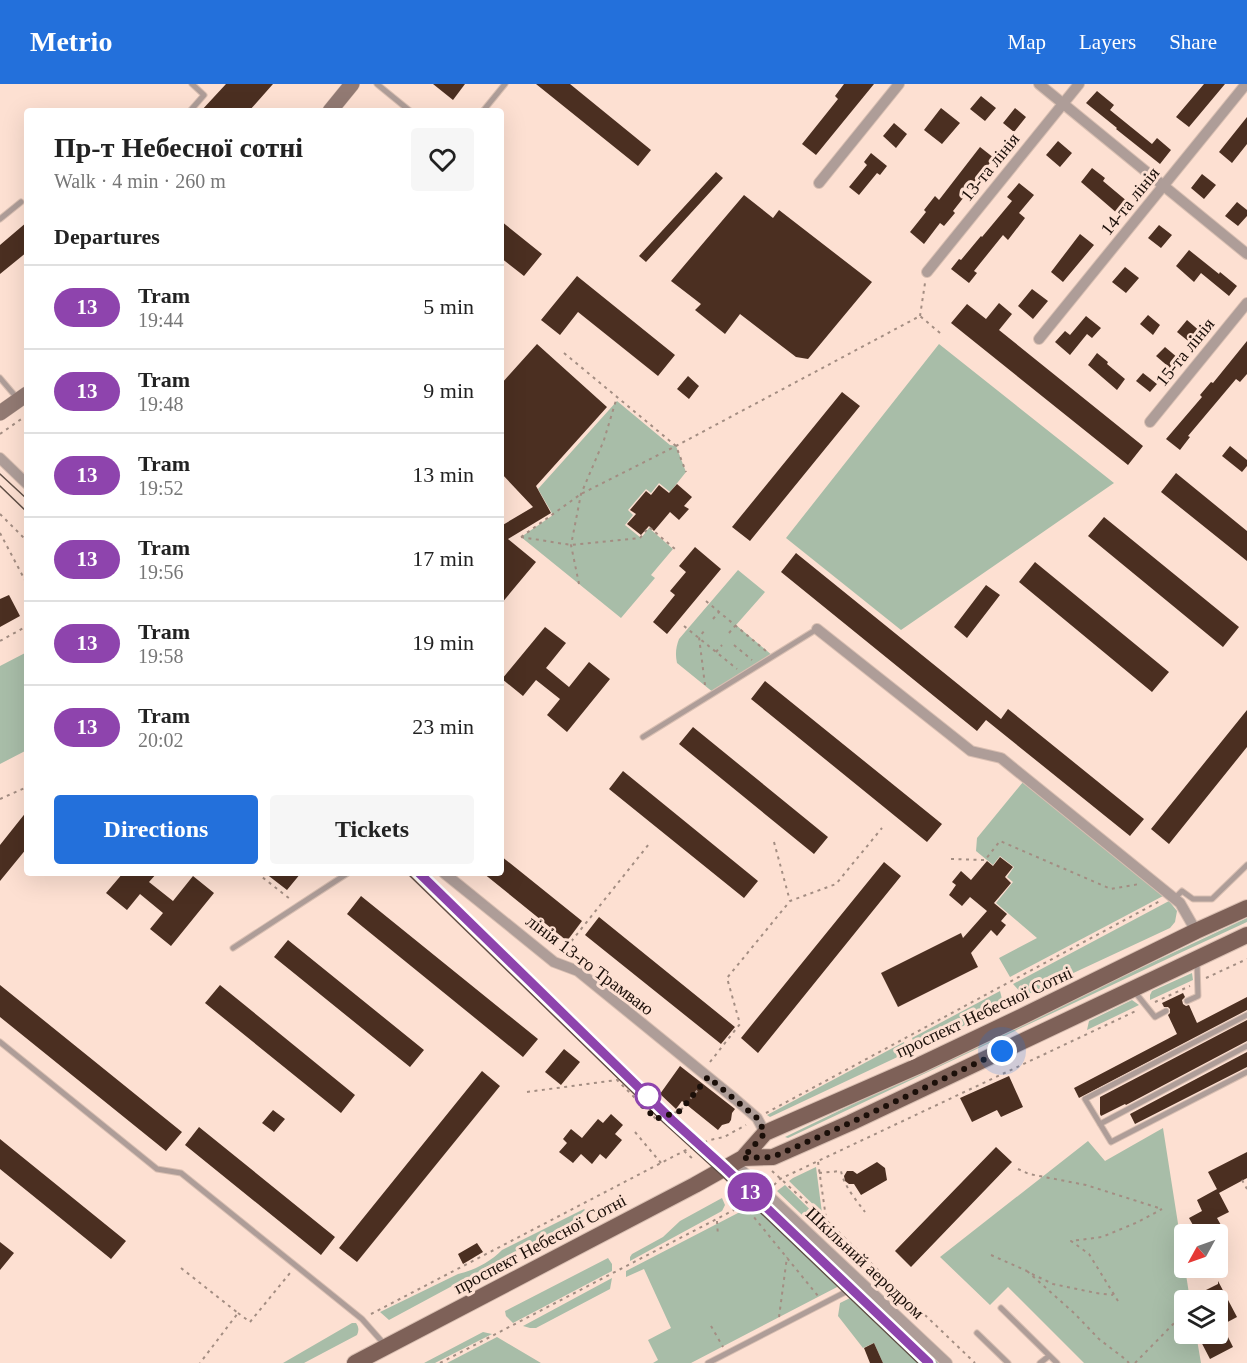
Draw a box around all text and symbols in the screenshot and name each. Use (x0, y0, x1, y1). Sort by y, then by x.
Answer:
text: Metrio (30, 26, 112, 57)
text: Map (1008, 30, 1046, 54)
text: Layers (1079, 30, 1136, 54)
text: Share (1169, 30, 1217, 54)
button: heart (411, 128, 474, 191)
street label: 13-та лінія (957, 129, 1023, 205)
text: Пр-т Небесної сотні (54, 132, 303, 163)
street label: 14-та лінія (1097, 163, 1163, 239)
text: Walk · 4 min · 260 m (54, 170, 226, 192)
text: Departures (54, 224, 160, 249)
text: Tram (138, 283, 190, 308)
text: 5 min (423, 294, 474, 319)
text: 13 (77, 295, 98, 319)
text: 19:44 (138, 309, 184, 331)
street label: 15-та лінія (1152, 314, 1218, 390)
text: Tram (138, 367, 190, 392)
text: 9 min (423, 378, 474, 403)
text: 13 (77, 379, 98, 403)
text: 19:48 (138, 393, 184, 415)
text: Tram (138, 451, 190, 476)
text: 13 min (412, 462, 474, 487)
text: 13 (77, 463, 98, 487)
text: 19:52 (138, 477, 184, 499)
text: Tram (138, 535, 190, 560)
text: 17 min (412, 546, 474, 571)
text: 13 (77, 547, 98, 571)
text: 19:56 (138, 561, 184, 583)
text: Tram (138, 619, 190, 644)
text: 19 min (412, 630, 474, 655)
text: 13 (77, 631, 98, 655)
text: 19:58 (138, 645, 184, 667)
text: Tram (138, 703, 190, 728)
text: 23 min (412, 714, 474, 739)
text: 13 (77, 715, 98, 739)
text: 20:02 (138, 729, 184, 751)
button: Directions (54, 795, 258, 864)
button: Tickets (270, 795, 474, 864)
street label: лінія 13-го Трамваю (522, 911, 658, 1019)
street label: проспект Небесної Сотні (893, 962, 1075, 1062)
your location (987, 1036, 1017, 1066)
unlabelled marker (635, 1083, 661, 1109)
line badge: 13 (723, 1172, 777, 1212)
text: 13 (740, 1180, 761, 1204)
street label: проспект Небесної Сотні (450, 1190, 630, 1298)
street label: Шкільний аеродром (802, 1203, 928, 1323)
north arrow (1174, 1224, 1228, 1278)
map controls (1174, 1224, 1228, 1344)
button: layers (1174, 1290, 1228, 1344)

